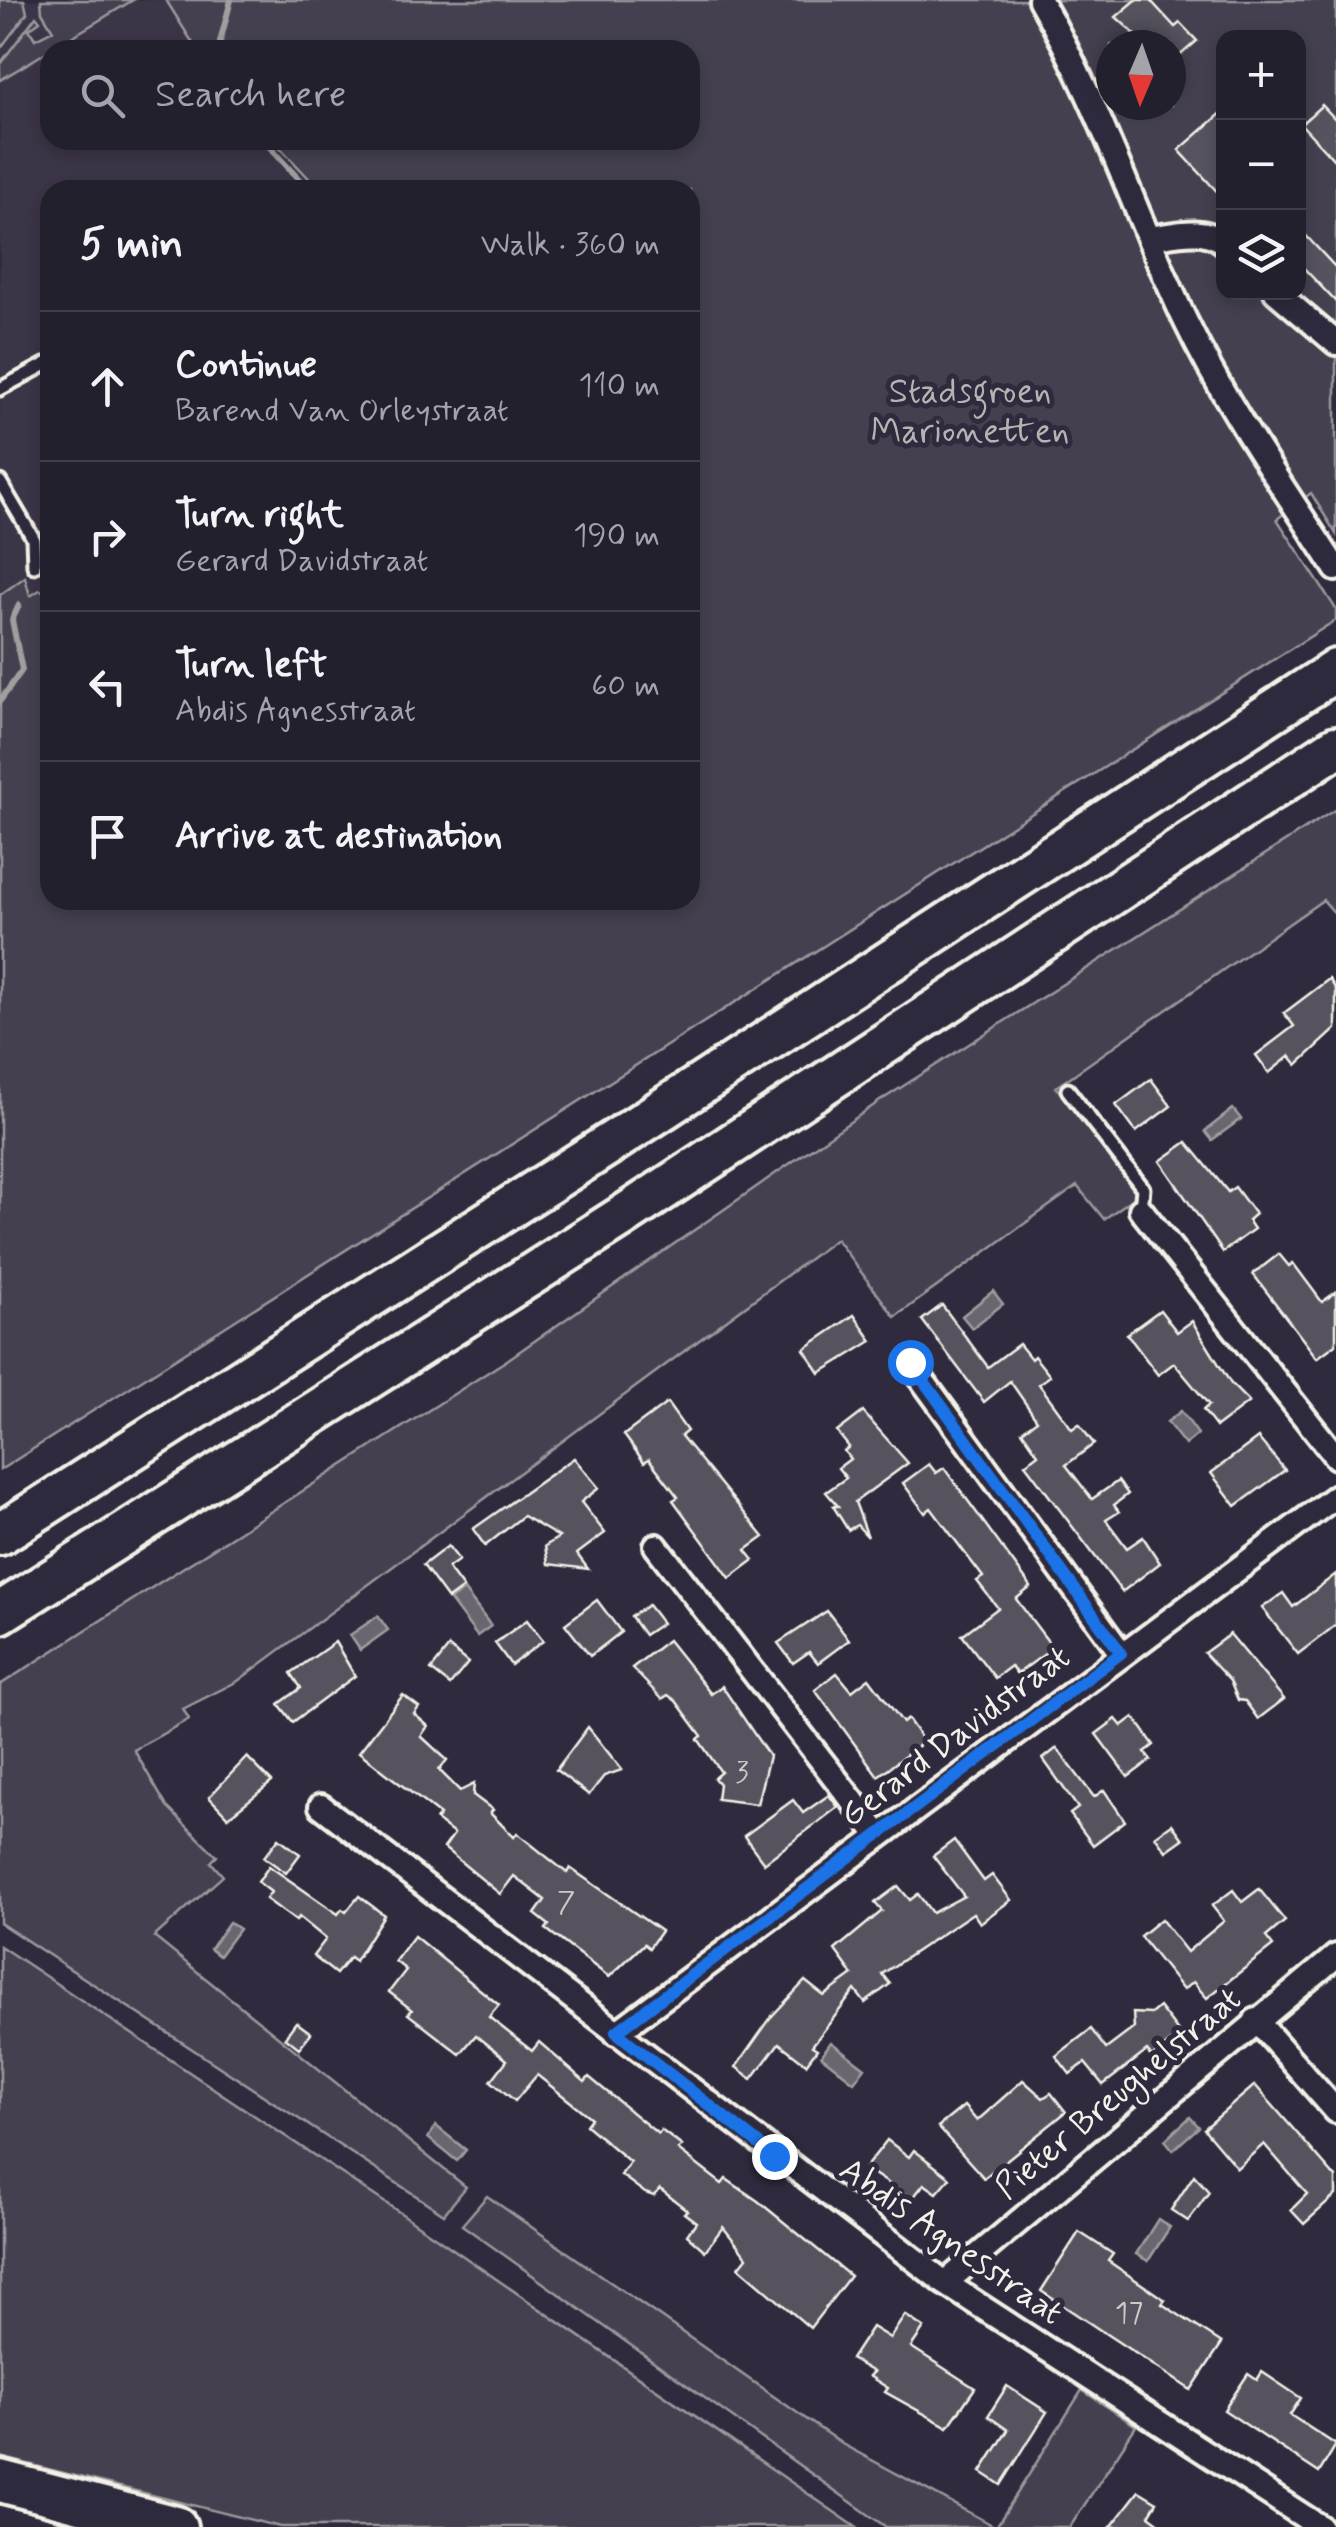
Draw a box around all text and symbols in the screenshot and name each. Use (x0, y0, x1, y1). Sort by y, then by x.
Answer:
north arrow (1096, 30, 1186, 120)
map controls (1216, 30, 1306, 300)
button: + (1216, 30, 1306, 120)
search box (40, 40, 700, 150)
icon: search (75, 68, 130, 123)
text: Search here (155, 71, 346, 120)
button: − (1216, 120, 1306, 210)
button: layers (1216, 210, 1306, 300)
text: 5 min (80, 218, 183, 273)
text: Walk · 360 m (481, 224, 660, 266)
text: Continue (175, 341, 317, 390)
icon: ahead (80, 359, 135, 414)
text: 110 m (579, 365, 660, 407)
park label: Stadsgroen Marionetten (871, 369, 1069, 455)
text: Barend Van Orleystraat (175, 390, 509, 432)
text: Turn right (175, 491, 344, 540)
icon: right (80, 509, 135, 564)
text: 190 m (573, 515, 660, 557)
text: Gerard Davidstraat (175, 540, 429, 582)
text: Turn left (175, 641, 327, 690)
icon: left (80, 659, 135, 714)
text: 60 m (591, 665, 660, 707)
text: Abdis Agnesstraat (175, 690, 416, 732)
icon: arrive (80, 809, 135, 864)
text: Arrive at destination (175, 812, 502, 861)
route start (888, 1340, 934, 1386)
street label: Gerard Davidstraat (831, 1635, 1080, 1838)
house number: 3 (735, 1753, 749, 1792)
house number: 7 (557, 1883, 575, 1922)
street label: Pieter Breughelstraat (985, 1977, 1253, 2212)
route end (752, 2134, 798, 2180)
street label: Abdis Agnesstraat (830, 2147, 1072, 2336)
house number: 17 (1115, 2294, 1143, 2333)

